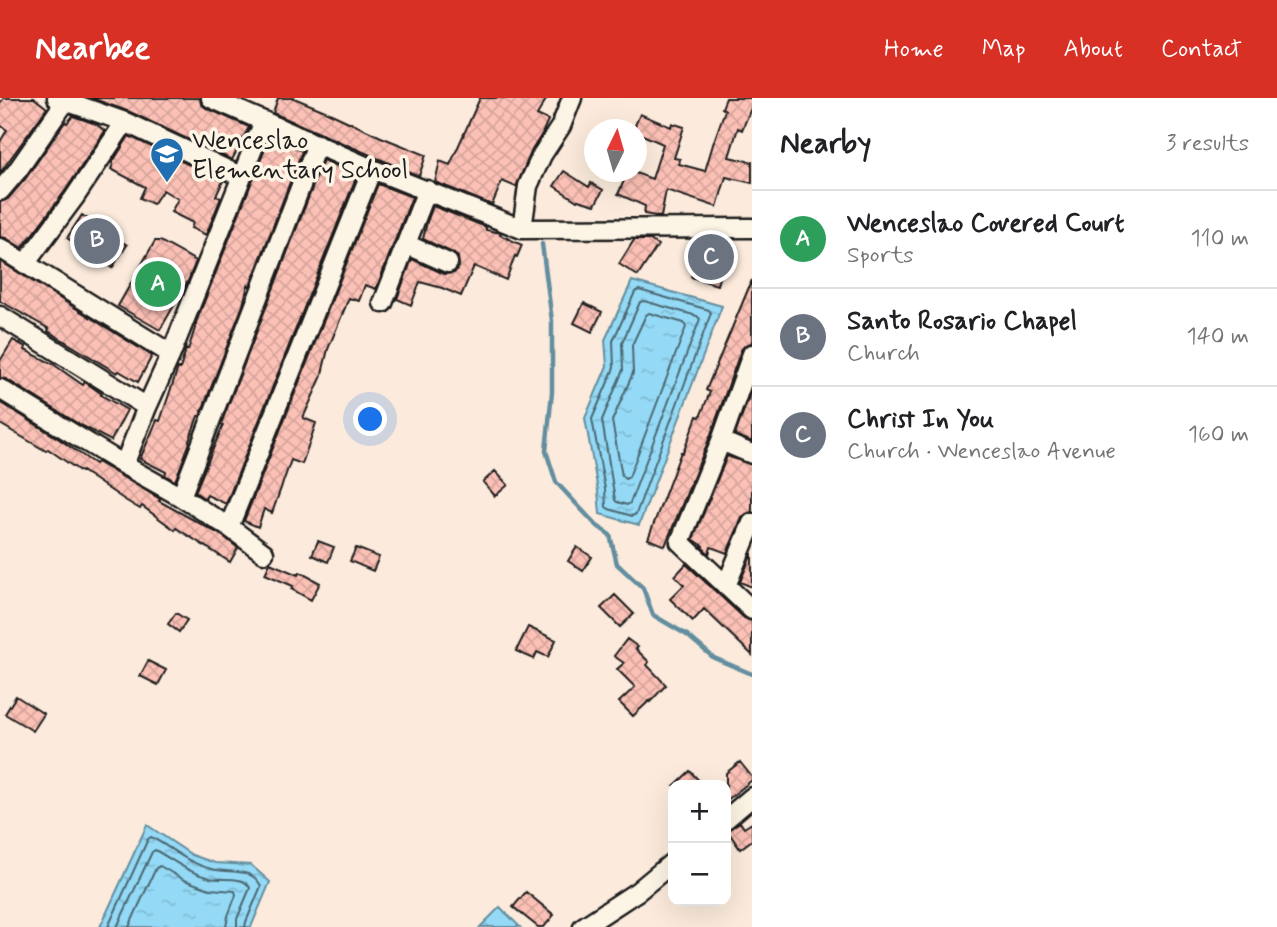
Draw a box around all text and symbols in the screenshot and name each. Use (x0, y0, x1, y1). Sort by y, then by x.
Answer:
text: Nearbee (35, 27, 150, 71)
text: Home (884, 34, 944, 65)
text: Map (982, 34, 1026, 65)
text: About (1064, 34, 1123, 65)
text: Contact (1161, 34, 1242, 65)
north arrow (584, 119, 647, 182)
place label: Wenceslao Elementary School (192, 124, 408, 188)
text: Nearby (780, 124, 871, 163)
text: 3 results (1166, 129, 1249, 159)
school or university icon: Wenceslao Elementary School (148, 135, 186, 184)
text: Wenceslao Covered Court (847, 207, 1124, 241)
pin: B (74, 215, 120, 267)
text: A (795, 224, 811, 254)
text: 110 m (1190, 224, 1249, 254)
pin: C (688, 231, 734, 283)
text: Sports (847, 241, 914, 271)
pin: A (135, 258, 181, 310)
text: Santo Rosario Chapel (847, 305, 1077, 339)
text: B (796, 322, 810, 352)
text: 140 m (1186, 322, 1249, 352)
text: Church (847, 339, 920, 369)
your location (353, 402, 387, 436)
text: Christ In You (847, 403, 994, 437)
text: C (795, 420, 811, 450)
text: 160 m (1188, 420, 1249, 450)
text: Church · Wenceslao Avenue (847, 437, 1116, 467)
map controls (668, 780, 731, 906)
button: + (668, 780, 731, 843)
button: − (668, 843, 731, 906)

